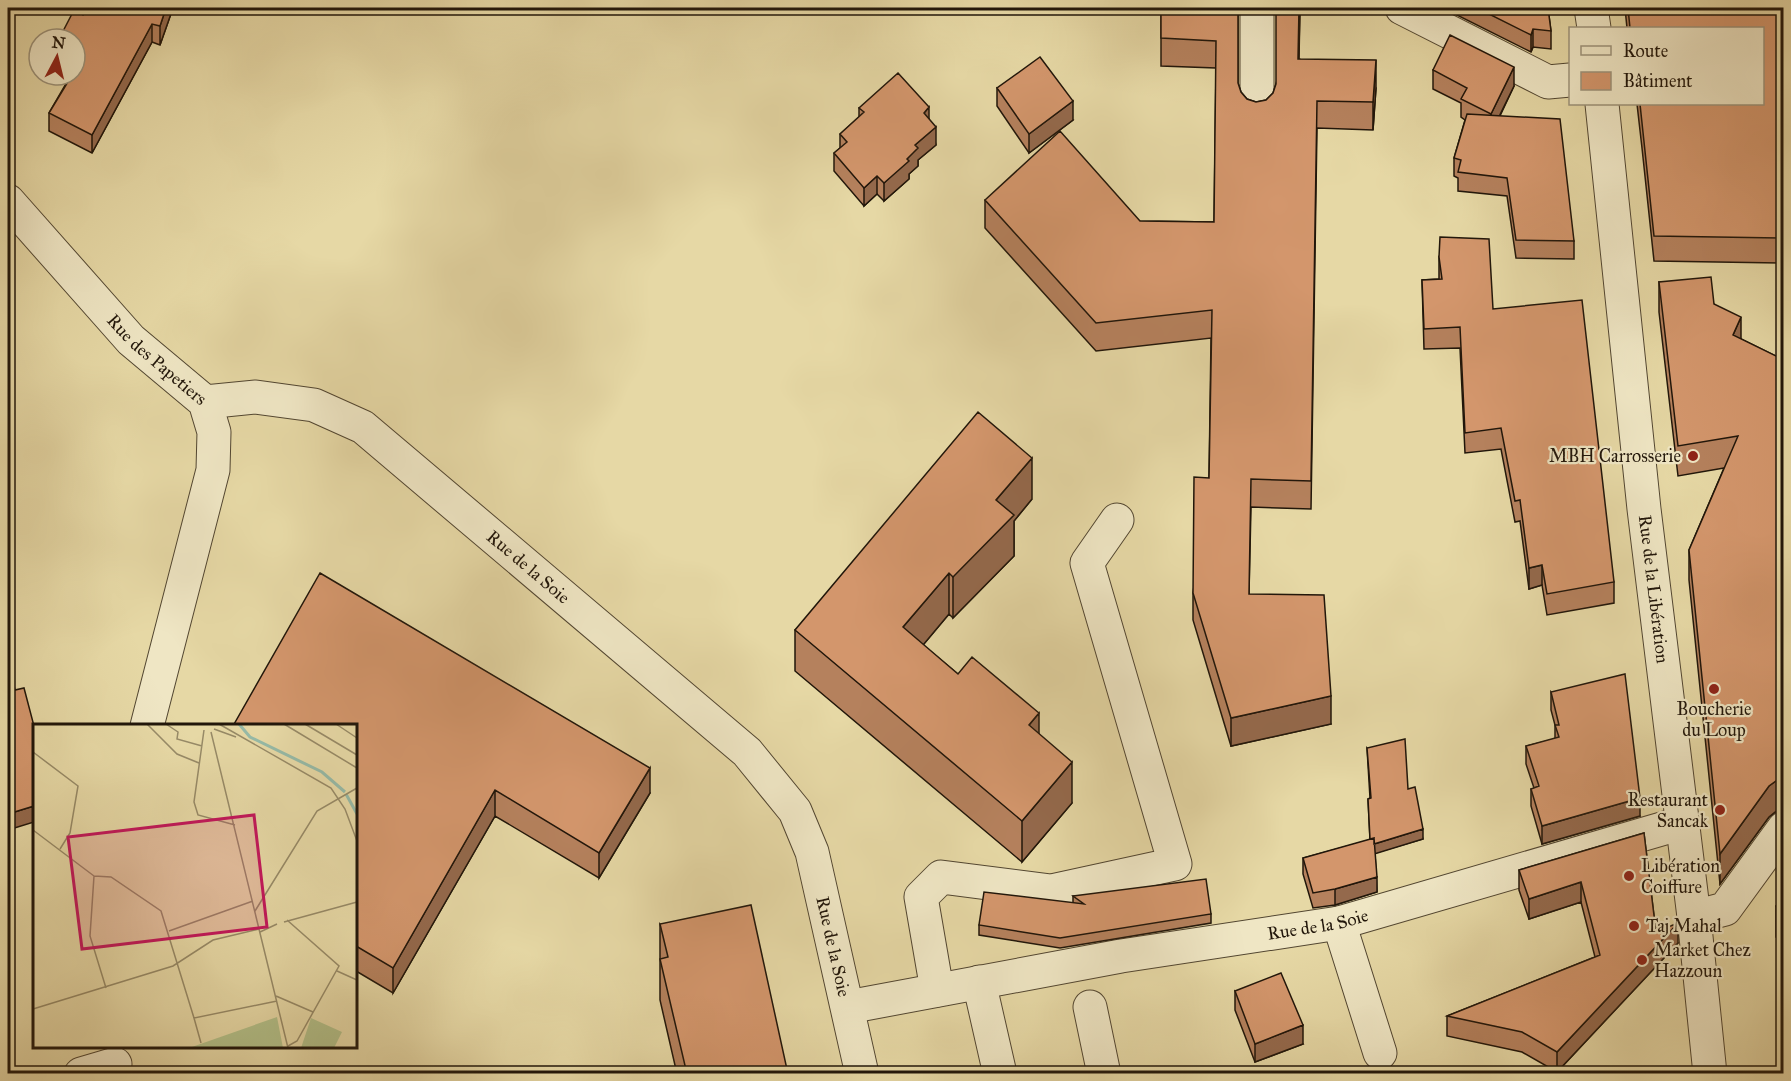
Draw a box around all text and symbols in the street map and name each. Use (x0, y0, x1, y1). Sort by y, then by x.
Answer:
north arrow (27, 27, 87, 87)
legend (1569, 27, 1764, 105)
text: N (51, 32, 67, 53)
text: Route (1623, 40, 1668, 62)
text: Bâtiment (1623, 70, 1693, 92)
street label: Rue des Papetiers (102, 310, 211, 410)
place label: MBH Carrosserie (1549, 445, 1681, 467)
marker: MBH Carrosserie (1686, 449, 1700, 463)
street label: Rue de la Libération (1634, 514, 1674, 665)
street label: Rue de la Soie (482, 525, 574, 608)
marker: Boucherie du Loup (1707, 682, 1721, 696)
place label: Boucherie du Loup (1677, 698, 1751, 741)
inset map (33, 724, 357, 1048)
place label: Restaurant Sancak (1627, 789, 1709, 832)
marker: Restaurant Sancak (1713, 803, 1727, 817)
place label: Libération Coiffure (1641, 855, 1720, 898)
marker: Libération Coiffure (1622, 869, 1636, 883)
street label: Rue de la Soie (811, 894, 855, 999)
street label: Rue de la Soie (1266, 904, 1371, 945)
place label: Taj Mahal (1646, 915, 1722, 937)
marker: Taj Mahal (1627, 919, 1641, 933)
place label: Market Chez Hazzoun (1654, 939, 1751, 982)
marker: Market Chez Hazzoun (1635, 953, 1649, 967)

